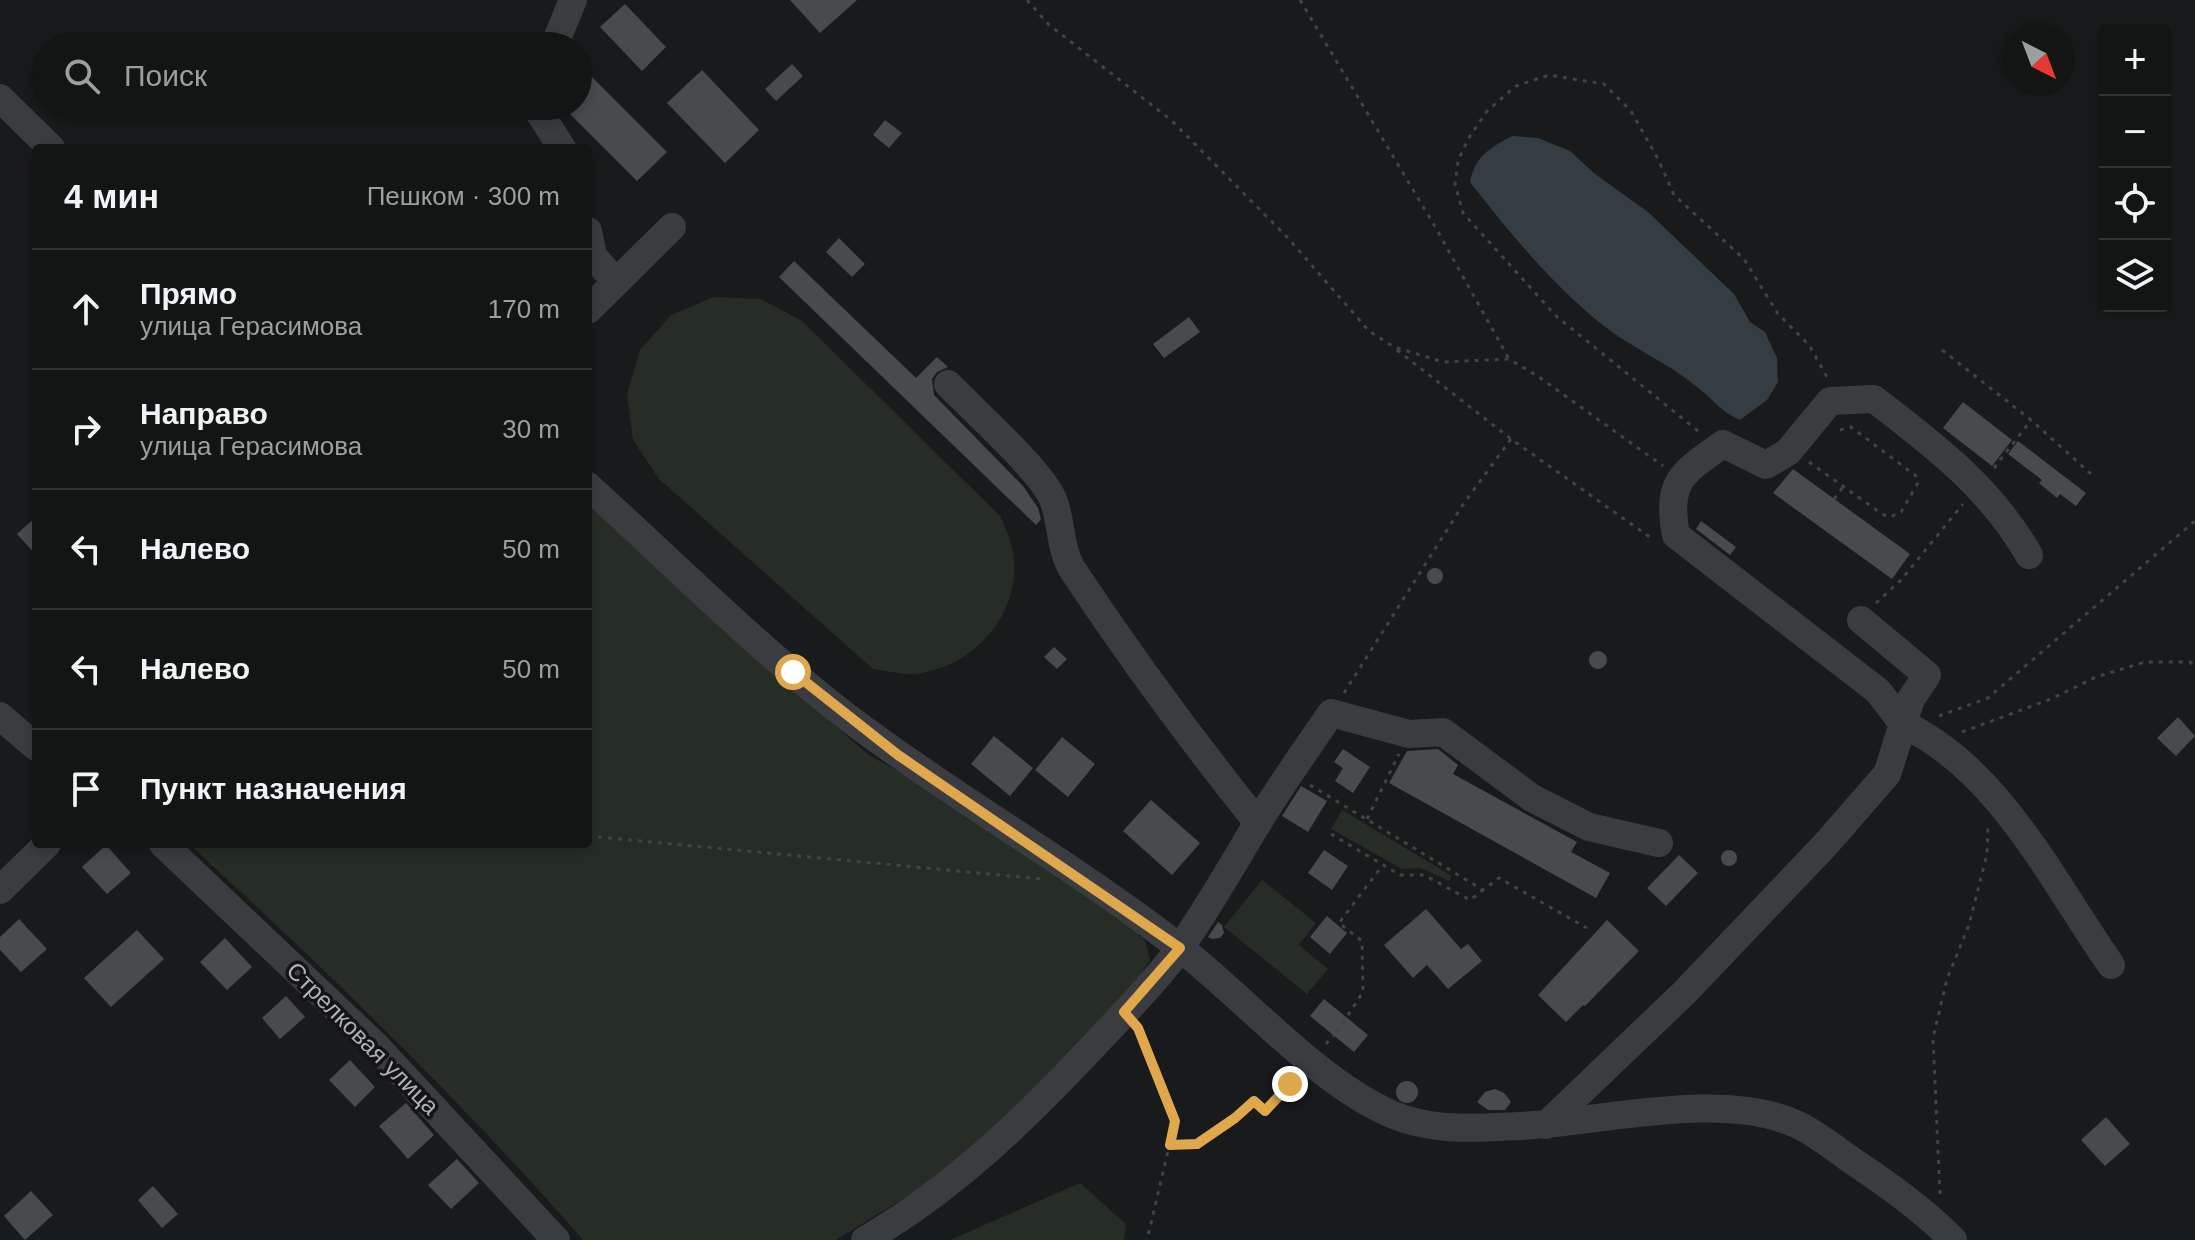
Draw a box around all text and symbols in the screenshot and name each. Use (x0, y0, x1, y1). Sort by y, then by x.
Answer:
north arrow (2003, 24, 2075, 96)
map controls (2099, 24, 2171, 312)
button: + (2099, 24, 2171, 96)
search box (32, 32, 592, 120)
icon: search (60, 54, 104, 98)
text: Поиск (124, 59, 207, 92)
button: − (2099, 96, 2171, 168)
button: locate (2099, 168, 2171, 240)
text: 4 мин (64, 177, 159, 215)
text: Пешком · 300 m (367, 181, 560, 211)
button: layers (2099, 240, 2171, 312)
text: Прямо (140, 277, 237, 310)
icon: ahead (64, 287, 108, 331)
text: 170 m (488, 294, 560, 324)
text: улица Герасимова (140, 311, 362, 341)
text: Направо (140, 397, 268, 430)
icon: right (64, 407, 108, 451)
text: 30 m (502, 414, 560, 444)
text: улица Герасимова (140, 431, 362, 461)
icon: left (64, 527, 108, 571)
text: Налево (140, 532, 250, 565)
text: 50 m (502, 534, 560, 564)
icon: left (64, 647, 108, 691)
text: Налево (140, 652, 250, 685)
text: 50 m (502, 654, 560, 684)
route start (775, 654, 811, 690)
icon: arrive (64, 767, 108, 811)
text: Пункт назначения (140, 772, 407, 805)
street label: Стрелковая улица (281, 956, 445, 1120)
route end (1272, 1066, 1308, 1102)

